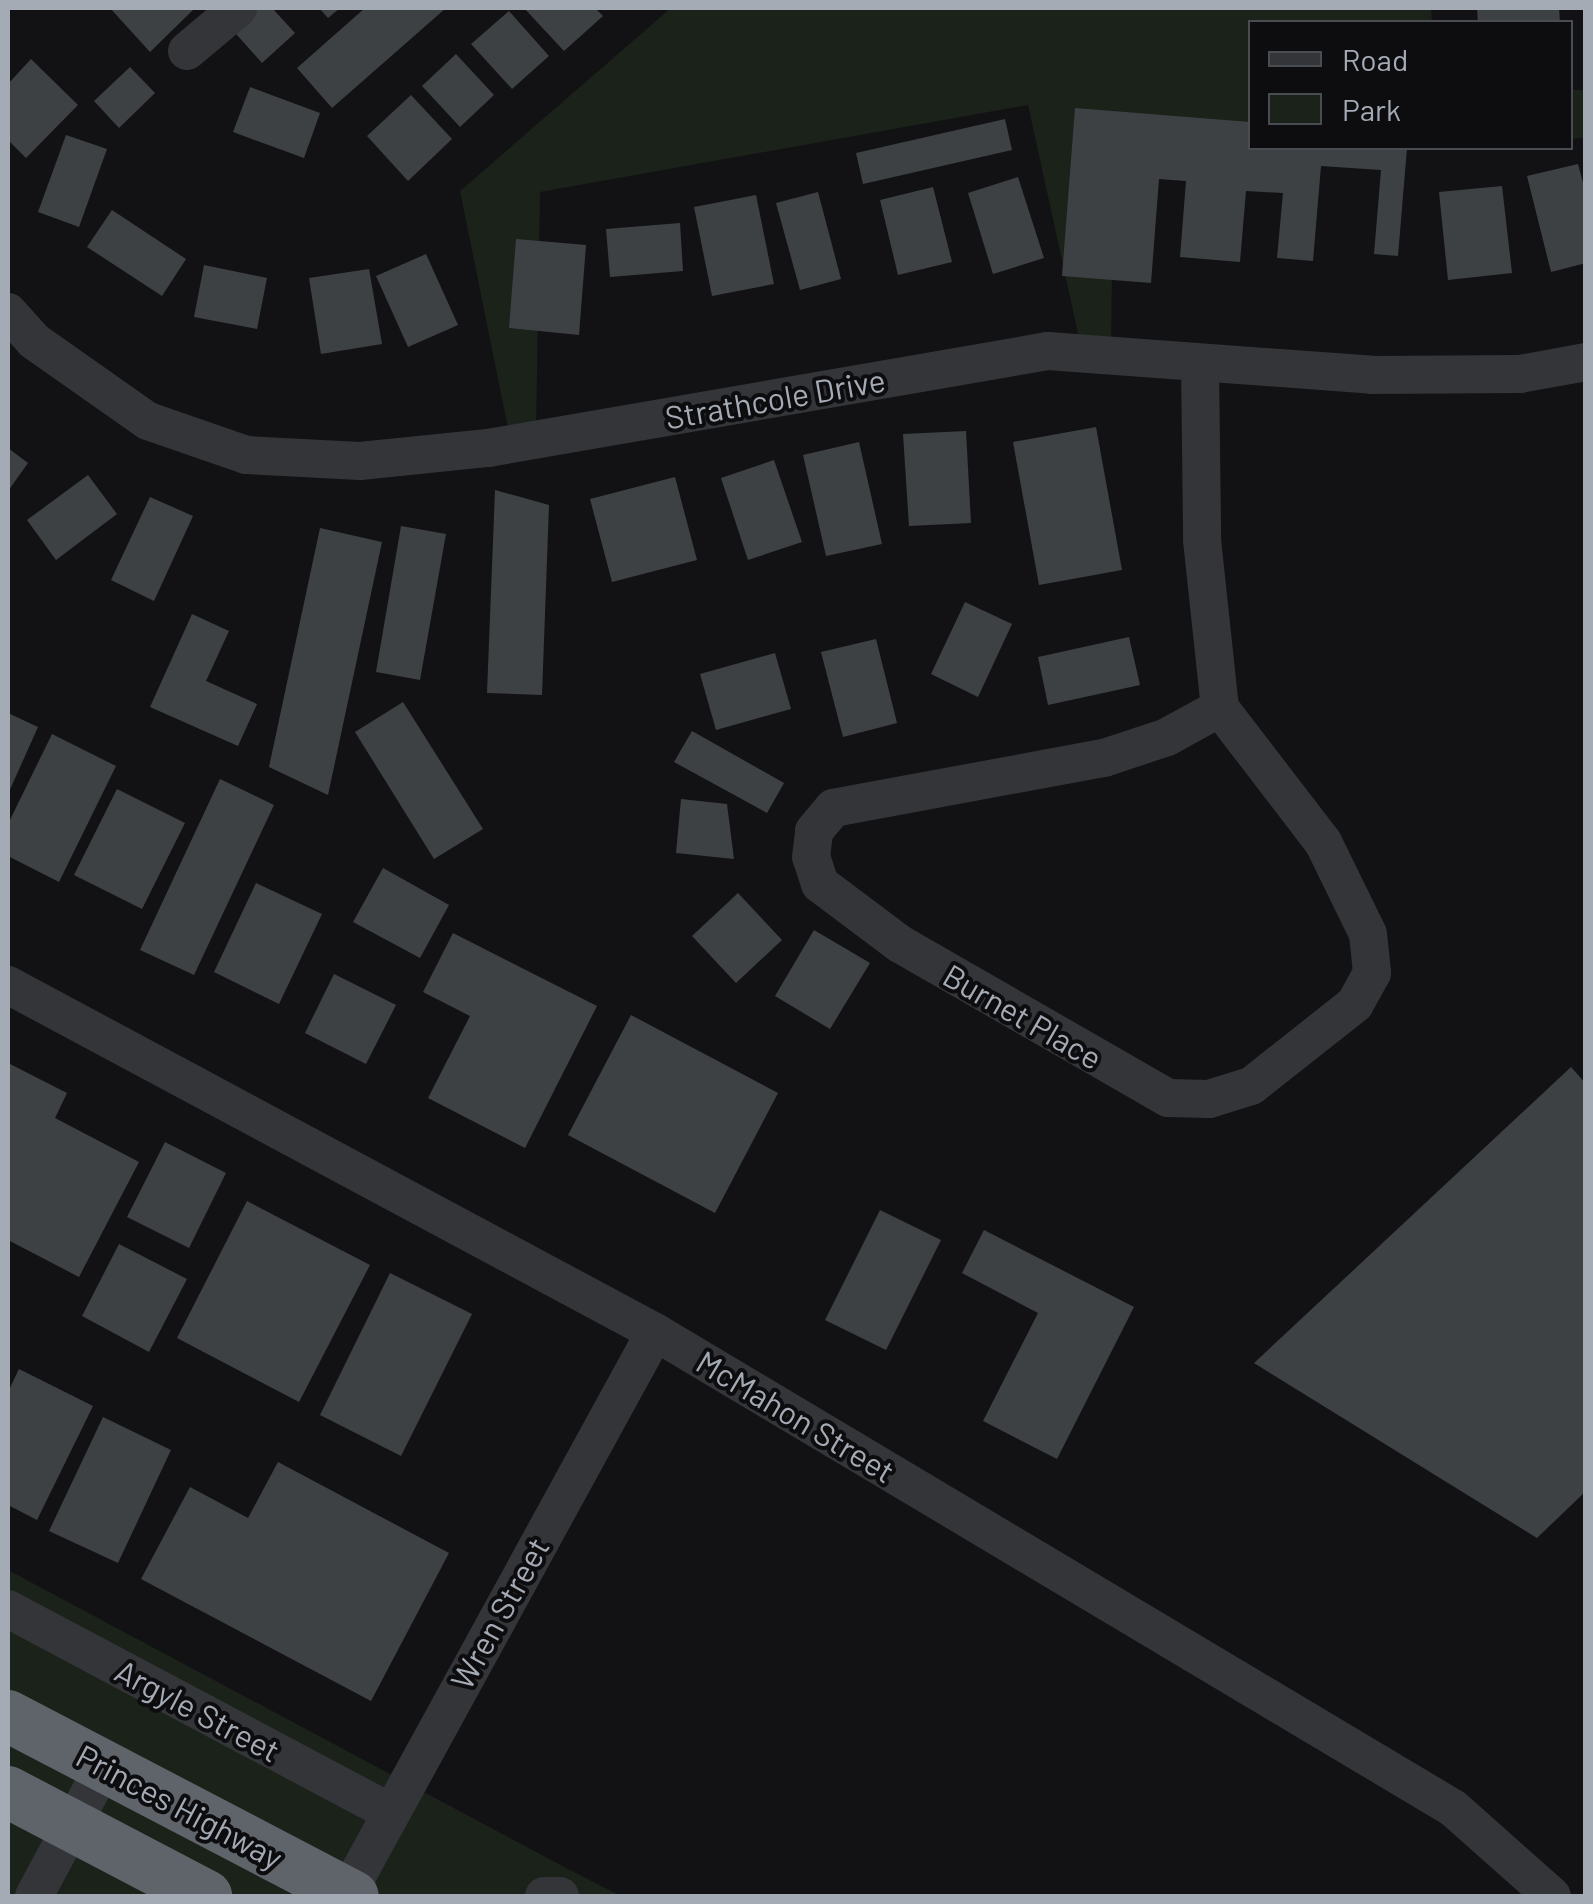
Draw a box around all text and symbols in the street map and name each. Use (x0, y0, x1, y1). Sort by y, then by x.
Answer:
legend (1248, 20, 1573, 150)
text: Road (1342, 41, 1408, 77)
text: Park (1342, 91, 1401, 127)
street label: Strathcole Drive (662, 360, 888, 436)
street label: Burnet Place (937, 955, 1109, 1077)
street label: McMahon Street (690, 1342, 902, 1490)
street label: Wren Street (442, 1531, 556, 1695)
street label: Argyle Street (109, 1651, 287, 1769)
street label: Princes Highway (70, 1736, 290, 1876)

